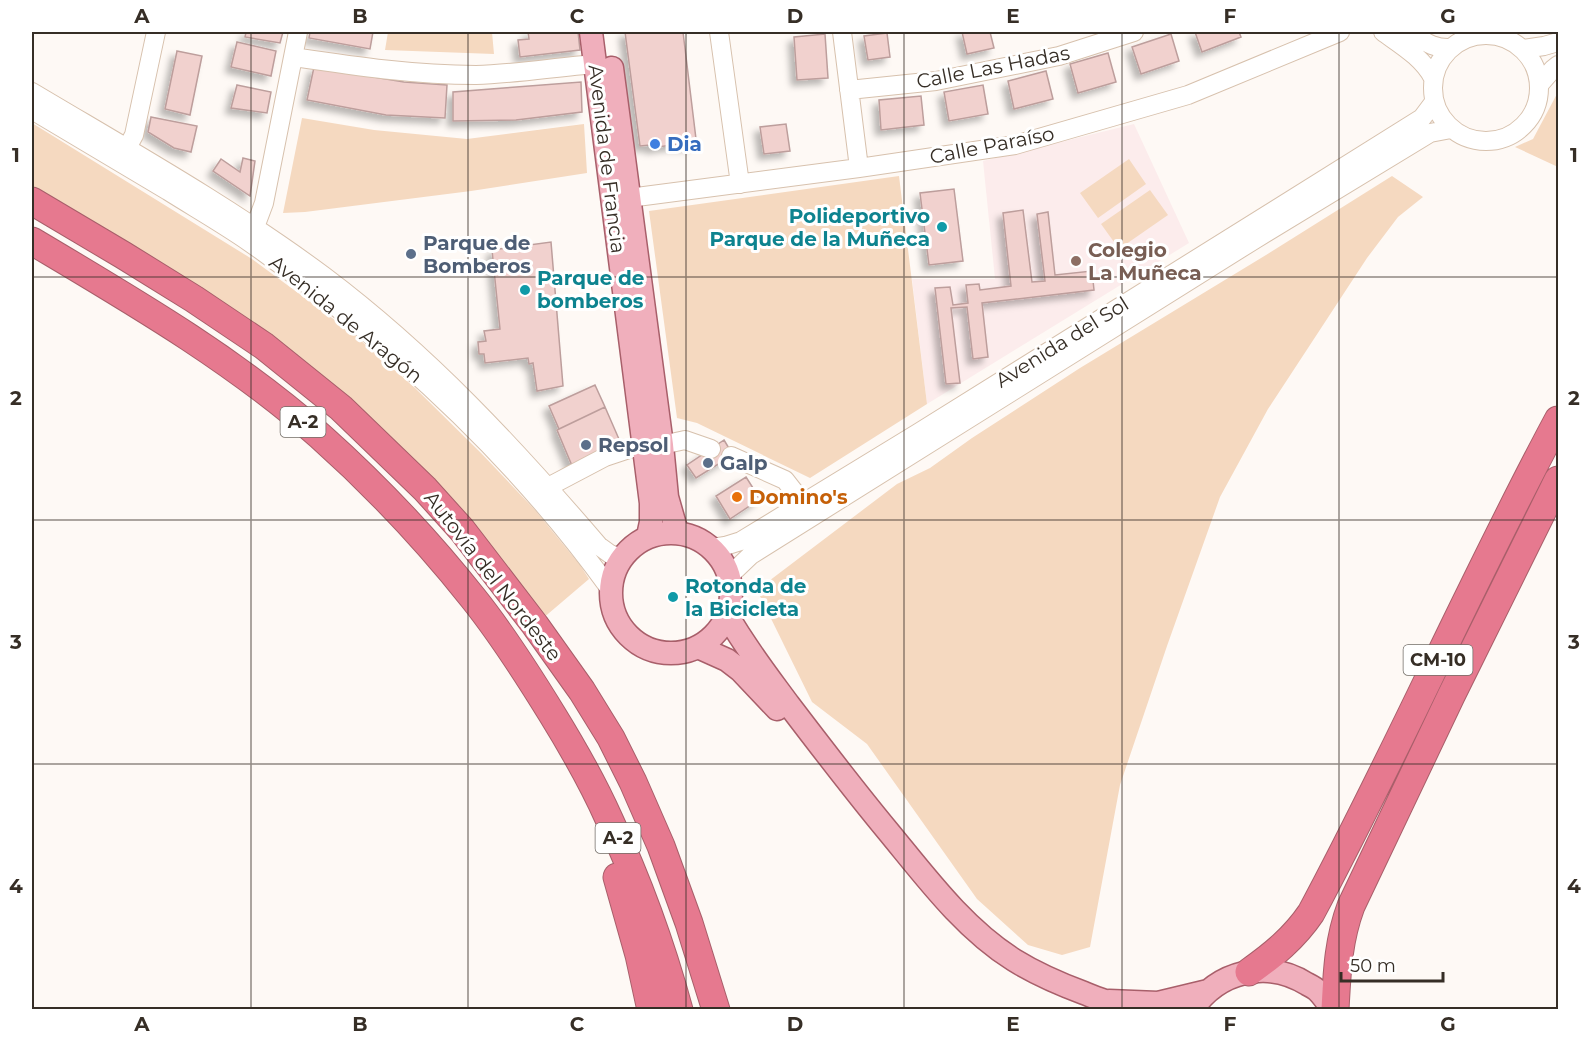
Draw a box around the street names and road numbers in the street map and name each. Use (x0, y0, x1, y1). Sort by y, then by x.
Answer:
street label: Calle Las Hadas (914, 40, 1072, 94)
street label: Avenida de Francia (584, 63, 630, 255)
street label: Calle Paraíso (928, 121, 1056, 169)
street label: Avenida de Aragón (265, 250, 427, 388)
street label: Avenida del Sol (991, 291, 1133, 393)
road number: A-2 (280, 407, 326, 437)
street label: Autovía del Nordeste (419, 486, 567, 666)
road number: CM-10 (1404, 645, 1472, 675)
road number: A-2 (596, 823, 640, 853)

